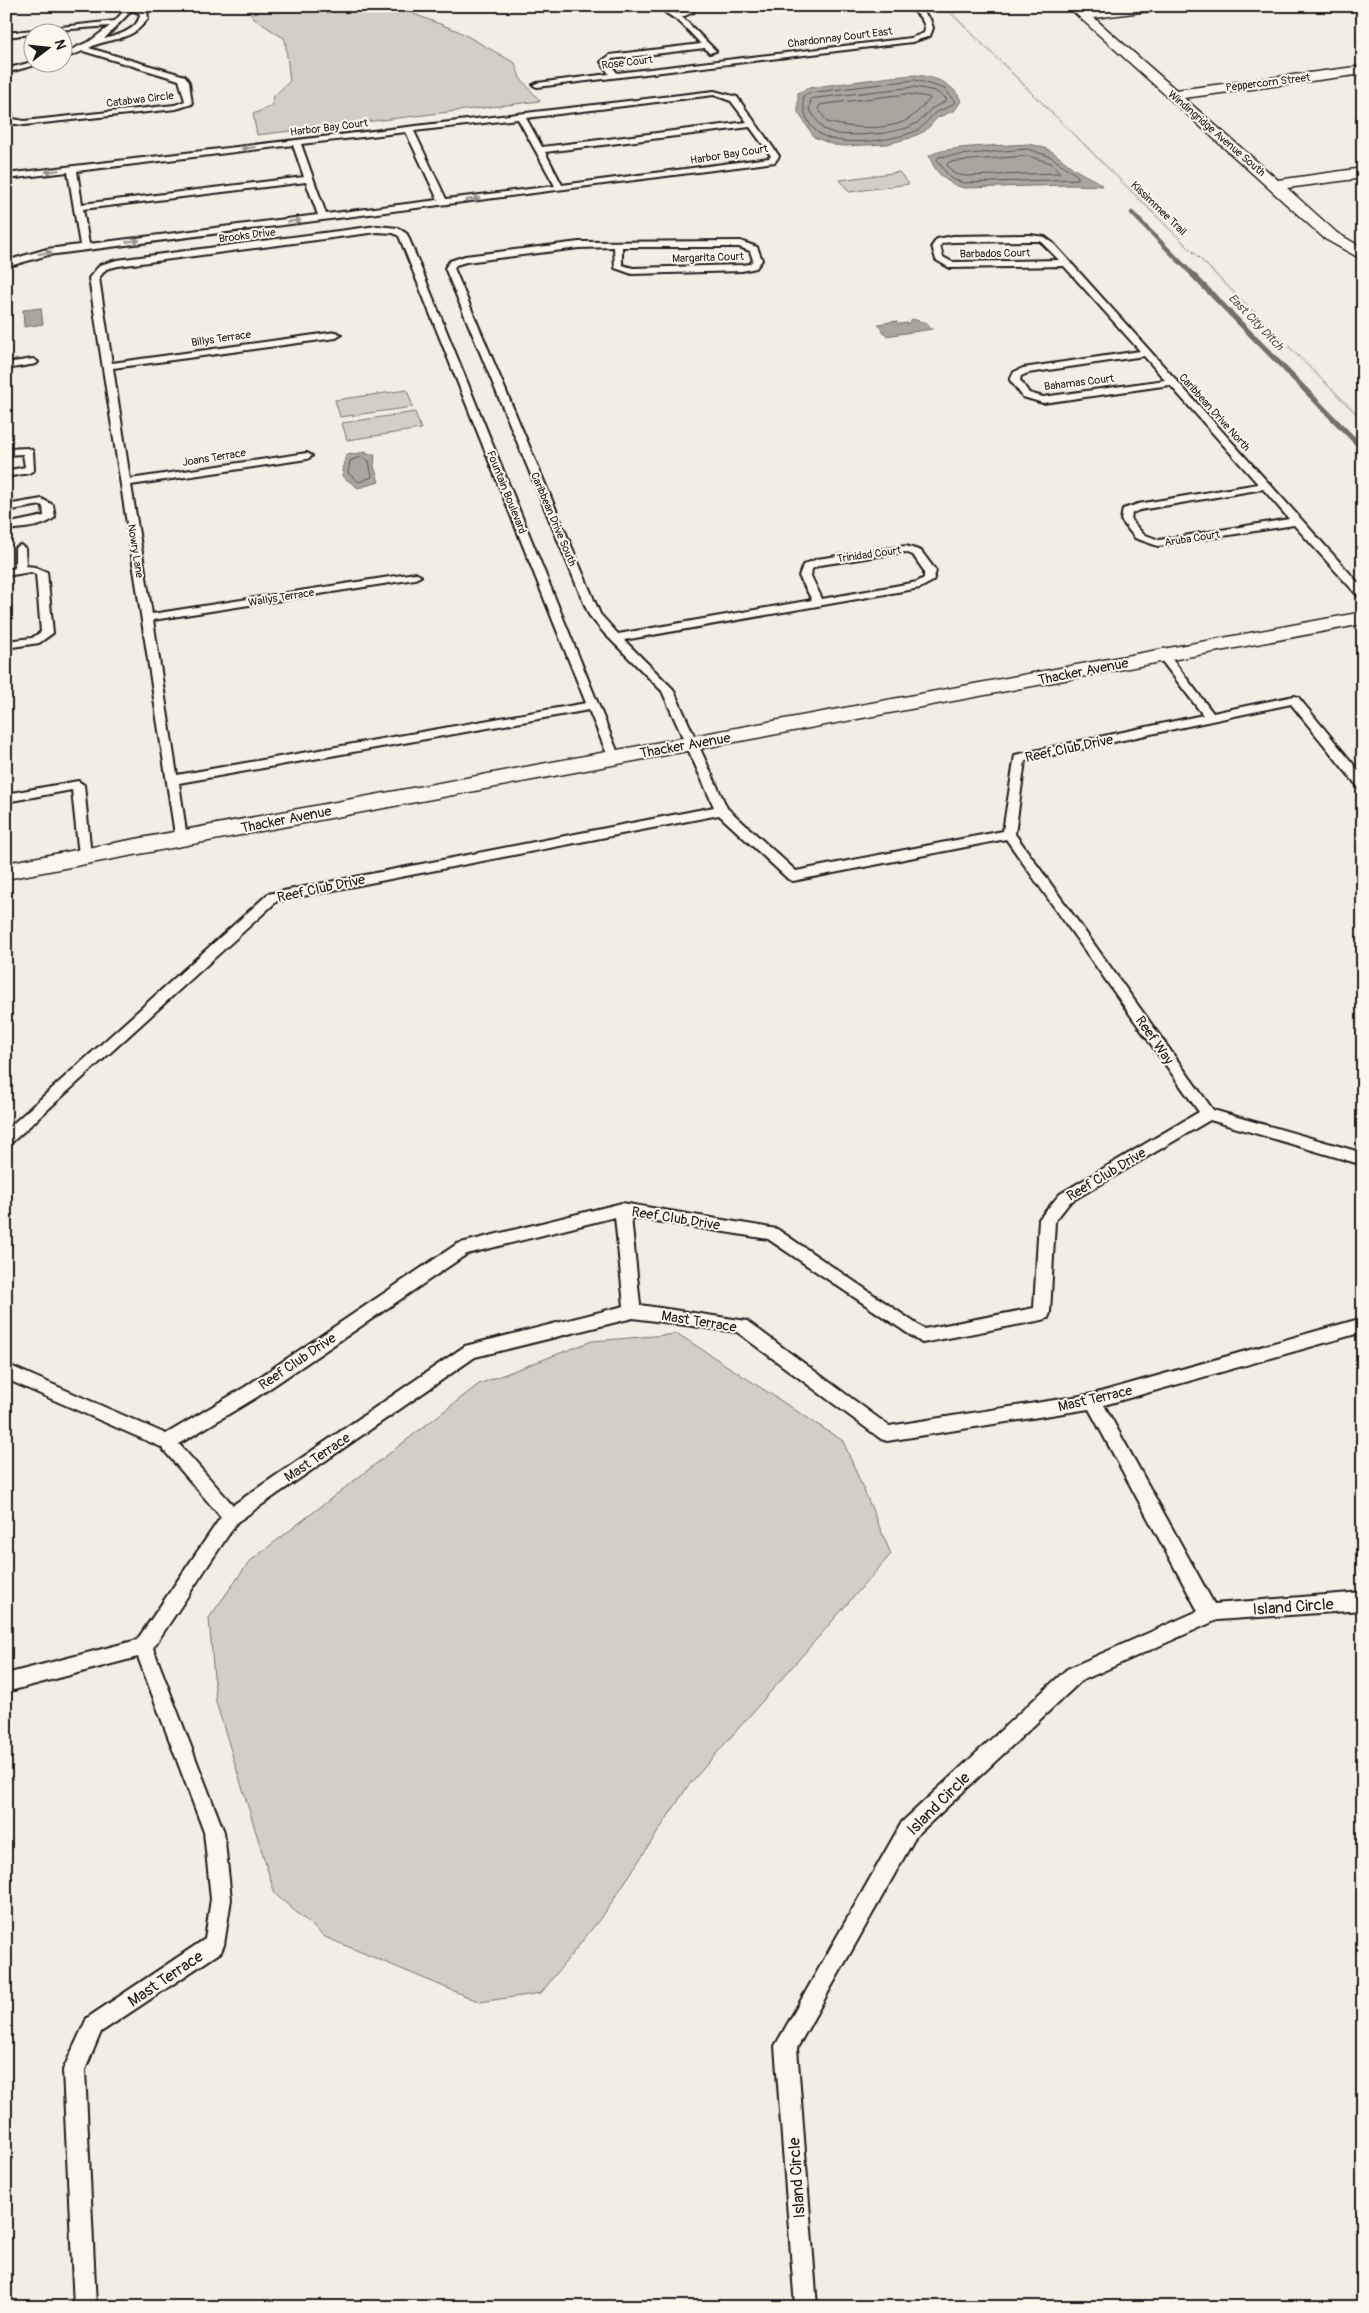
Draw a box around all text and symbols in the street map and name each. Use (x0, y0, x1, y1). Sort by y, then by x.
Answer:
north arrow (22, 22, 72, 72)
street label: Chardonnay Court East (787, 25, 894, 50)
text: N (51, 38, 69, 51)
street label: Rose Court (601, 53, 654, 72)
street label: Peppercorn Street (1225, 71, 1312, 94)
street label: Windingridge Avenue South (1165, 88, 1268, 179)
street label: Catabwa Circle (106, 89, 175, 110)
street label: Harbor Bay Court (289, 116, 369, 139)
street label: Harbor Bay Court (689, 142, 769, 167)
one-way arrow (240, 144, 256, 152)
one-way arrow (44, 167, 60, 175)
street label: Kissimmee Trail (1128, 179, 1189, 238)
one-way arrow (465, 195, 481, 203)
one-way arrow (287, 217, 303, 225)
street label: Brooks Drive (218, 225, 277, 245)
one-way arrow (125, 237, 141, 245)
street label: Barbados Court (960, 246, 1031, 261)
one-way arrow (37, 248, 53, 256)
street label: Margarita Court (672, 250, 745, 265)
water label: East City Ditch (1225, 291, 1287, 355)
street label: Billys Terrace (190, 328, 252, 349)
street label: Caribbean Drive North (1176, 371, 1253, 454)
street label: Bahamas Court (1043, 372, 1115, 393)
street label: Joans Terrace (181, 446, 247, 469)
street label: Fountain Boulevard (484, 449, 529, 536)
street label: Caribbean Drive South (528, 470, 579, 568)
street label: Nowry Lane (125, 523, 146, 579)
street label: Aruba Court (1163, 528, 1221, 549)
street label: Trinidad Court (836, 543, 903, 565)
street label: Wallys Terrace (247, 586, 316, 609)
street label: Thacker Avenue (1036, 654, 1130, 689)
street label: Thacker Avenue (638, 729, 732, 762)
street label: Reef Club Drive (1024, 731, 1115, 766)
street label: Thacker Avenue (239, 802, 333, 837)
street label: Reef Club Drive (276, 871, 367, 906)
street label: Reef Way (1132, 1013, 1177, 1068)
street label: Reef Club Drive (1064, 1144, 1149, 1205)
street label: Reef Club Drive (630, 1203, 722, 1234)
street label: Mast Terrace (660, 1307, 738, 1336)
street label: Reef Club Drive (255, 1329, 339, 1393)
street label: Mast Terrace (1056, 1382, 1134, 1415)
street label: Mast Terrace (281, 1429, 354, 1486)
street label: Island Circle (1252, 1594, 1334, 1620)
street label: Island Circle (903, 1768, 975, 1839)
street label: Mast Terrace (124, 1946, 207, 2011)
street label: Island Circle (784, 2137, 810, 2219)

